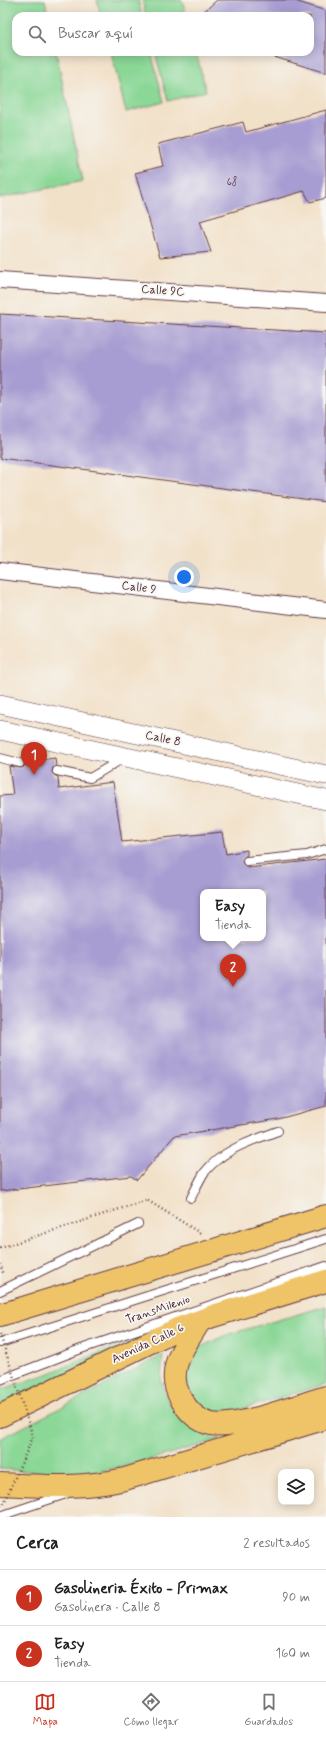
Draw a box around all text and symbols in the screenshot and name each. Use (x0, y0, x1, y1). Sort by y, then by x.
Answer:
search box (12, 12, 314, 56)
icon: search (26, 23, 48, 45)
text: Buscar aquí (58, 24, 133, 44)
house number: 68 (227, 175, 237, 189)
street label: Calle 9C (141, 282, 186, 301)
your location (174, 567, 194, 587)
street label: Calle 9 (121, 578, 157, 598)
street label: Calle 8 (144, 727, 182, 751)
pin: 1 (21, 742, 47, 775)
popup (200, 889, 266, 941)
text: Easy (215, 897, 245, 917)
text: Tienda (215, 917, 251, 934)
pin: 2 (220, 954, 246, 987)
street label: TransMilenio (124, 1292, 192, 1328)
street label: Avenida Calle 6 (109, 1320, 187, 1368)
map controls (278, 1469, 314, 1505)
button: layers (278, 1469, 314, 1505)
text: Cerca (16, 1532, 59, 1554)
text: 2 resultados (243, 1535, 310, 1552)
text: Gasolineria Éxito - Primax (54, 1579, 228, 1599)
text: 1 (26, 1589, 32, 1606)
text: 90 m (282, 1589, 310, 1606)
text: Gasolinera · Calle 8 (54, 1599, 161, 1616)
text: Easy (54, 1635, 84, 1655)
text: 2 (26, 1645, 32, 1662)
text: 160 m (275, 1645, 310, 1662)
text: Tienda (54, 1655, 91, 1672)
tab: Mapa (33, 1691, 58, 1729)
tab: Cómo llegar (124, 1691, 179, 1729)
tab: Guardados (244, 1691, 293, 1729)

